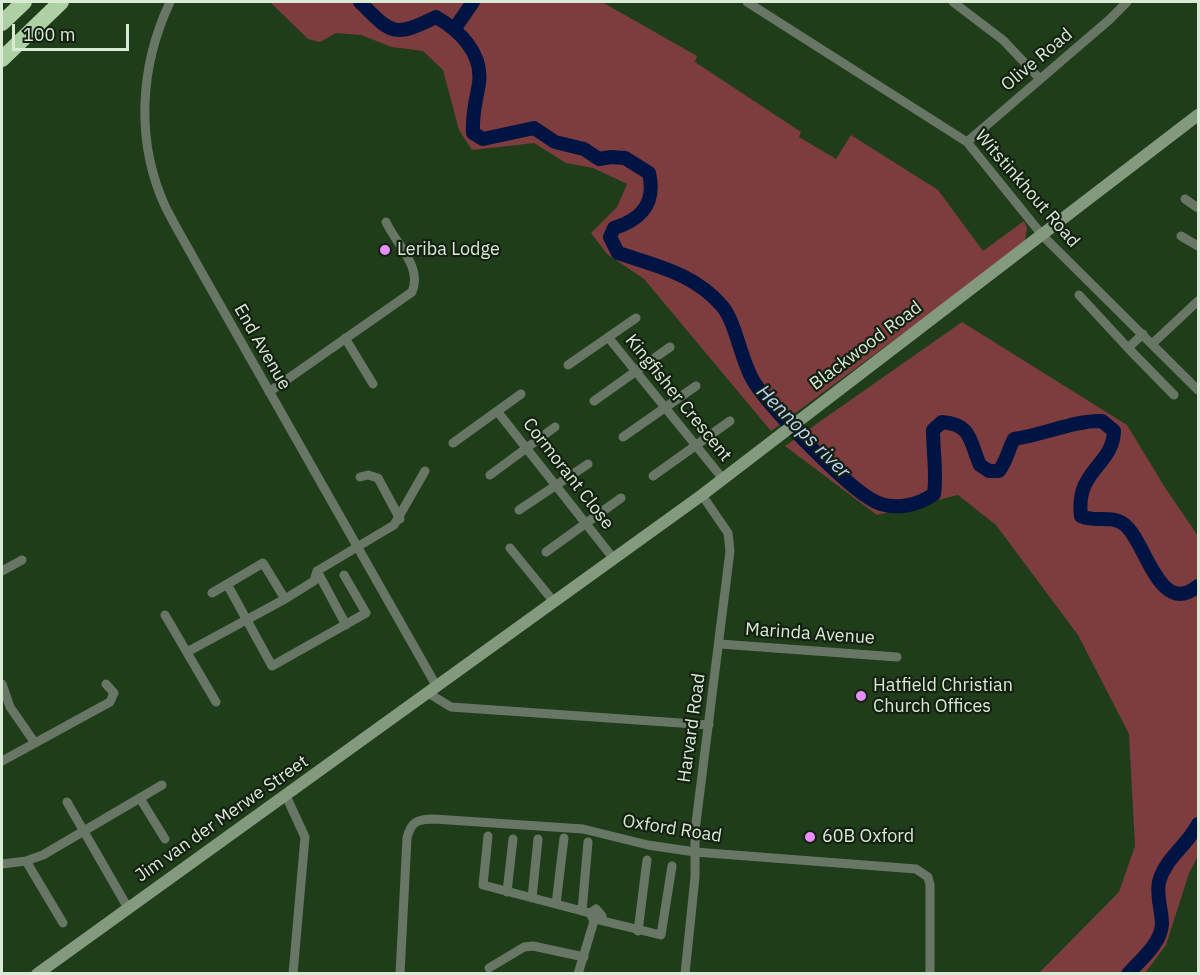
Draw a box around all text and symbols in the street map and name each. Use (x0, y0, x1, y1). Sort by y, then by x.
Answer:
scale bar (15, 12, 132, 50)
text: 100 m (23, 23, 75, 46)
street label: Olive Road (997, 24, 1077, 96)
street label: Witstinkhout Road (970, 126, 1084, 252)
place label: Leriba Lodge (397, 239, 500, 261)
marker: Leriba Lodge (378, 243, 392, 257)
street label: Blackwood Road (806, 297, 926, 395)
street label: End Avenue (229, 300, 295, 394)
street label: Kingfisher Crescent (620, 330, 736, 466)
water label: Hennops river (751, 380, 855, 484)
street label: Cormorant Close (518, 414, 618, 534)
street label: Marinda Avenue (744, 619, 876, 649)
street label: Harvard Road (674, 672, 710, 784)
place label: Hatfield Christian Church Offices (873, 675, 1013, 718)
marker: Hatfield Christian Church Offices (854, 689, 868, 703)
street label: Jim van der Merwe Street (131, 751, 313, 887)
street label: Oxford Road (621, 810, 723, 848)
place label: 60B Oxford (822, 826, 914, 848)
marker: 60B Oxford (803, 830, 817, 844)

